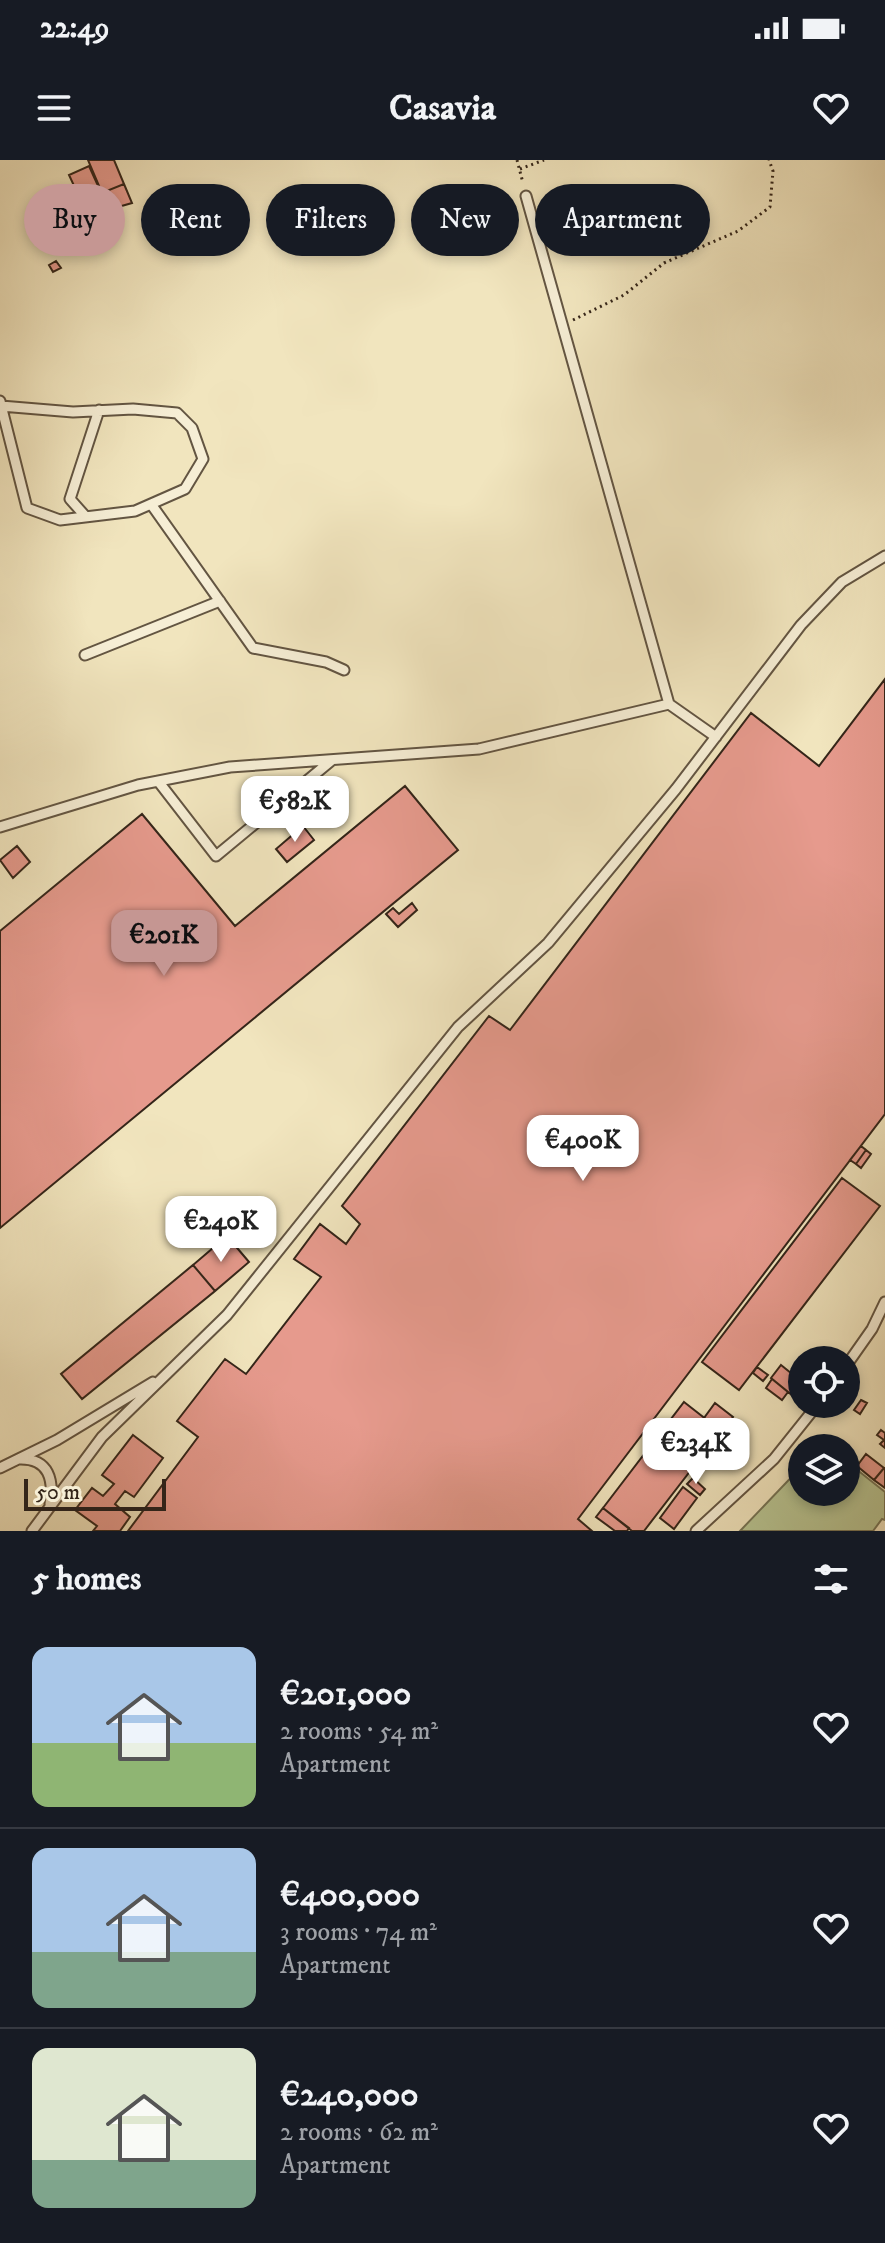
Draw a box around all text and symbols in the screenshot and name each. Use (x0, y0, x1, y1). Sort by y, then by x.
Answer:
text: 22:49 (40, 10, 110, 47)
icon: menu (32, 86, 76, 130)
text: Casavia (389, 86, 496, 131)
icon: heart (809, 86, 853, 130)
chip: Buy (24, 184, 125, 256)
chip: Rent (141, 184, 250, 256)
chip: Filters (266, 184, 395, 256)
chip: New (411, 184, 519, 256)
chip: Apartment (535, 184, 710, 256)
pin: €582K (239, 776, 351, 844)
text: €582K (259, 785, 331, 818)
pin: €201K (108, 910, 220, 978)
text: €201K (129, 919, 199, 952)
pin: €400K (527, 1115, 639, 1183)
text: €400K (545, 1124, 621, 1157)
pin: €240K (165, 1196, 277, 1264)
text: €240K (183, 1205, 259, 1238)
map controls (788, 1346, 860, 1506)
button: locate (788, 1346, 860, 1418)
pin: €234K (640, 1418, 752, 1486)
text: €234K (661, 1427, 731, 1460)
button: layers (788, 1434, 860, 1506)
scale bar (24, 1475, 166, 1511)
text: 50 m (36, 1479, 80, 1506)
icon: filters (809, 1557, 853, 1601)
text: 5 homes (32, 1558, 141, 1600)
text: €201,000 (280, 1673, 411, 1715)
icon: home (96, 1679, 192, 1775)
icon: heart (809, 1705, 853, 1749)
text: 2 rooms · 54 m² (280, 1715, 438, 1748)
text: Apartment (280, 1748, 391, 1781)
text: €400,000 (280, 1874, 420, 1916)
icon: home (96, 1880, 192, 1976)
icon: heart (809, 1906, 853, 1950)
text: 3 rooms · 74 m² (280, 1916, 437, 1949)
text: Apartment (280, 1949, 391, 1982)
text: €240,000 (280, 2074, 419, 2116)
icon: home (96, 2080, 192, 2176)
icon: heart (809, 2106, 853, 2150)
text: 2 rooms · 62 m² (280, 2116, 438, 2149)
text: Apartment (280, 2149, 391, 2182)

